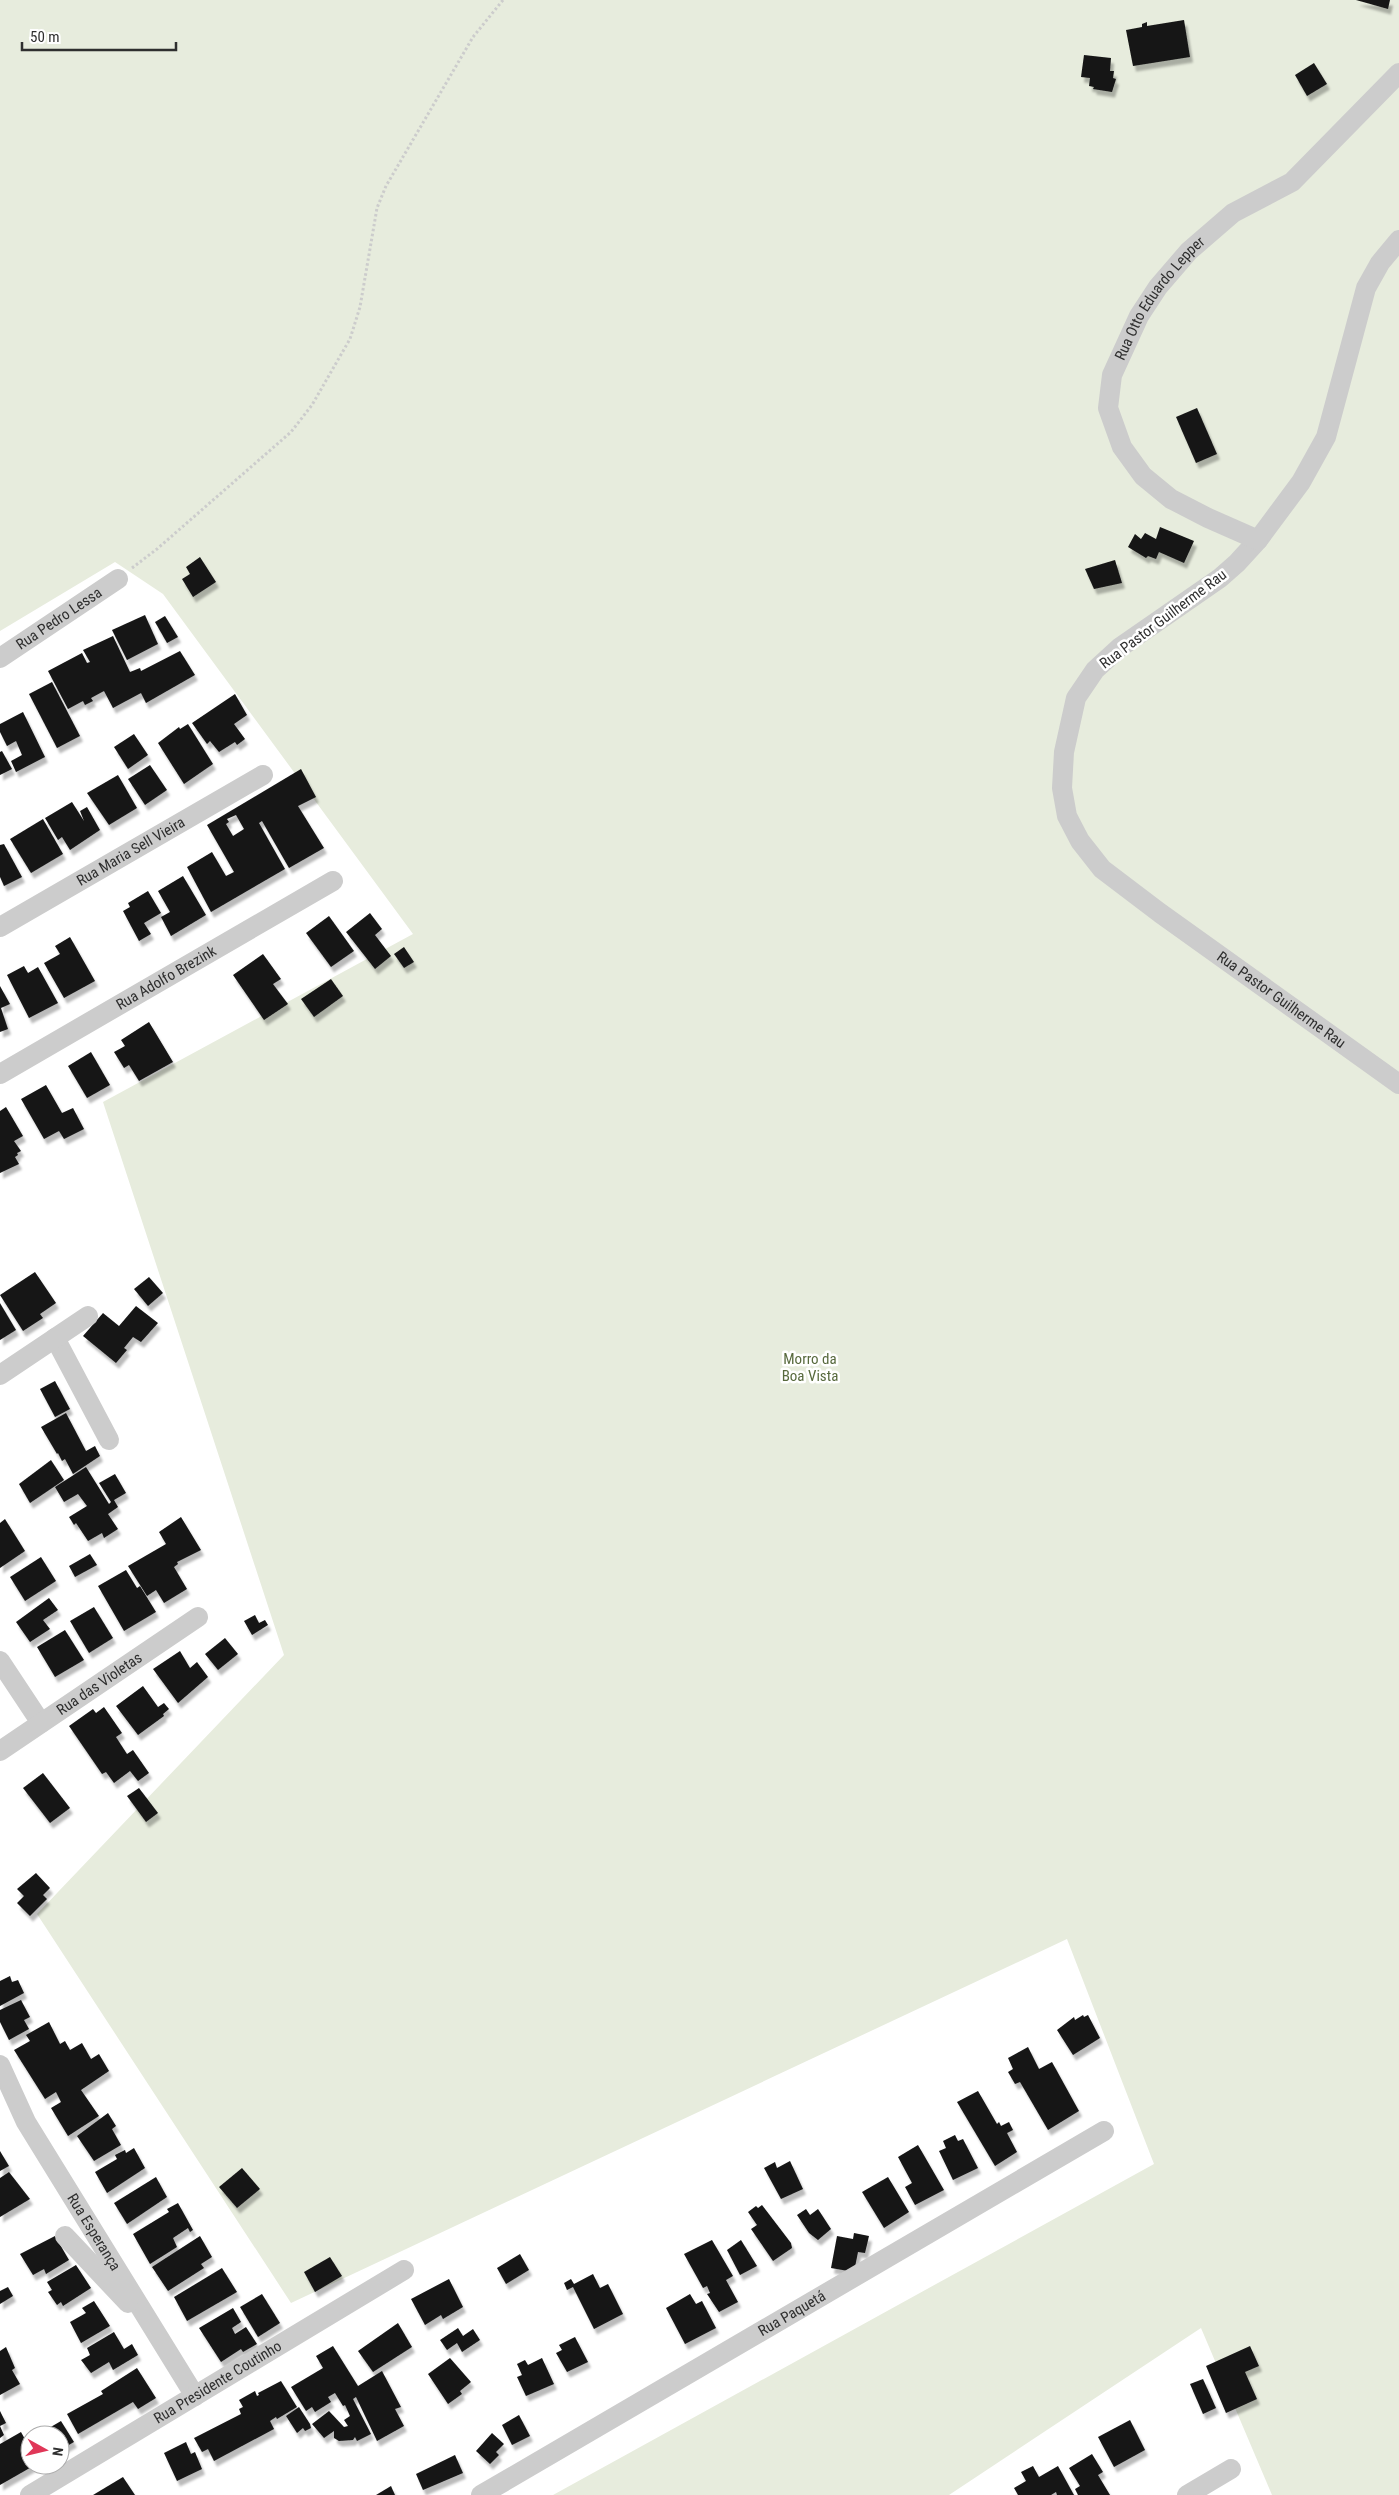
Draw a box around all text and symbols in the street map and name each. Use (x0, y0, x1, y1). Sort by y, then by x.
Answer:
scale bar (22, 20, 176, 52)
text: 50 m (30, 28, 60, 46)
street label: Rua Otto Eduardo Lepper (1111, 232, 1209, 363)
street label: Rua Pastor Guilherme Rau (1096, 565, 1230, 673)
street label: Rua Pedro Lessa (13, 583, 105, 654)
street label: Rua Maria Sell Vieira (73, 813, 188, 890)
street label: Rua Adolfo Brezink (113, 942, 219, 1014)
street label: Rua Pastor Guilherme Rau (1213, 948, 1349, 1052)
park label: Morro da Boa Vista (782, 1350, 838, 1385)
street label: Rua das Violetas (53, 1648, 146, 1719)
street label: Rua Esperança (63, 2190, 125, 2274)
street label: Rua Paquetá (755, 2287, 829, 2340)
street label: Rua Presidente Coutinho (150, 2337, 285, 2427)
north arrow (20, 2425, 70, 2475)
text: N (49, 2446, 66, 2457)

